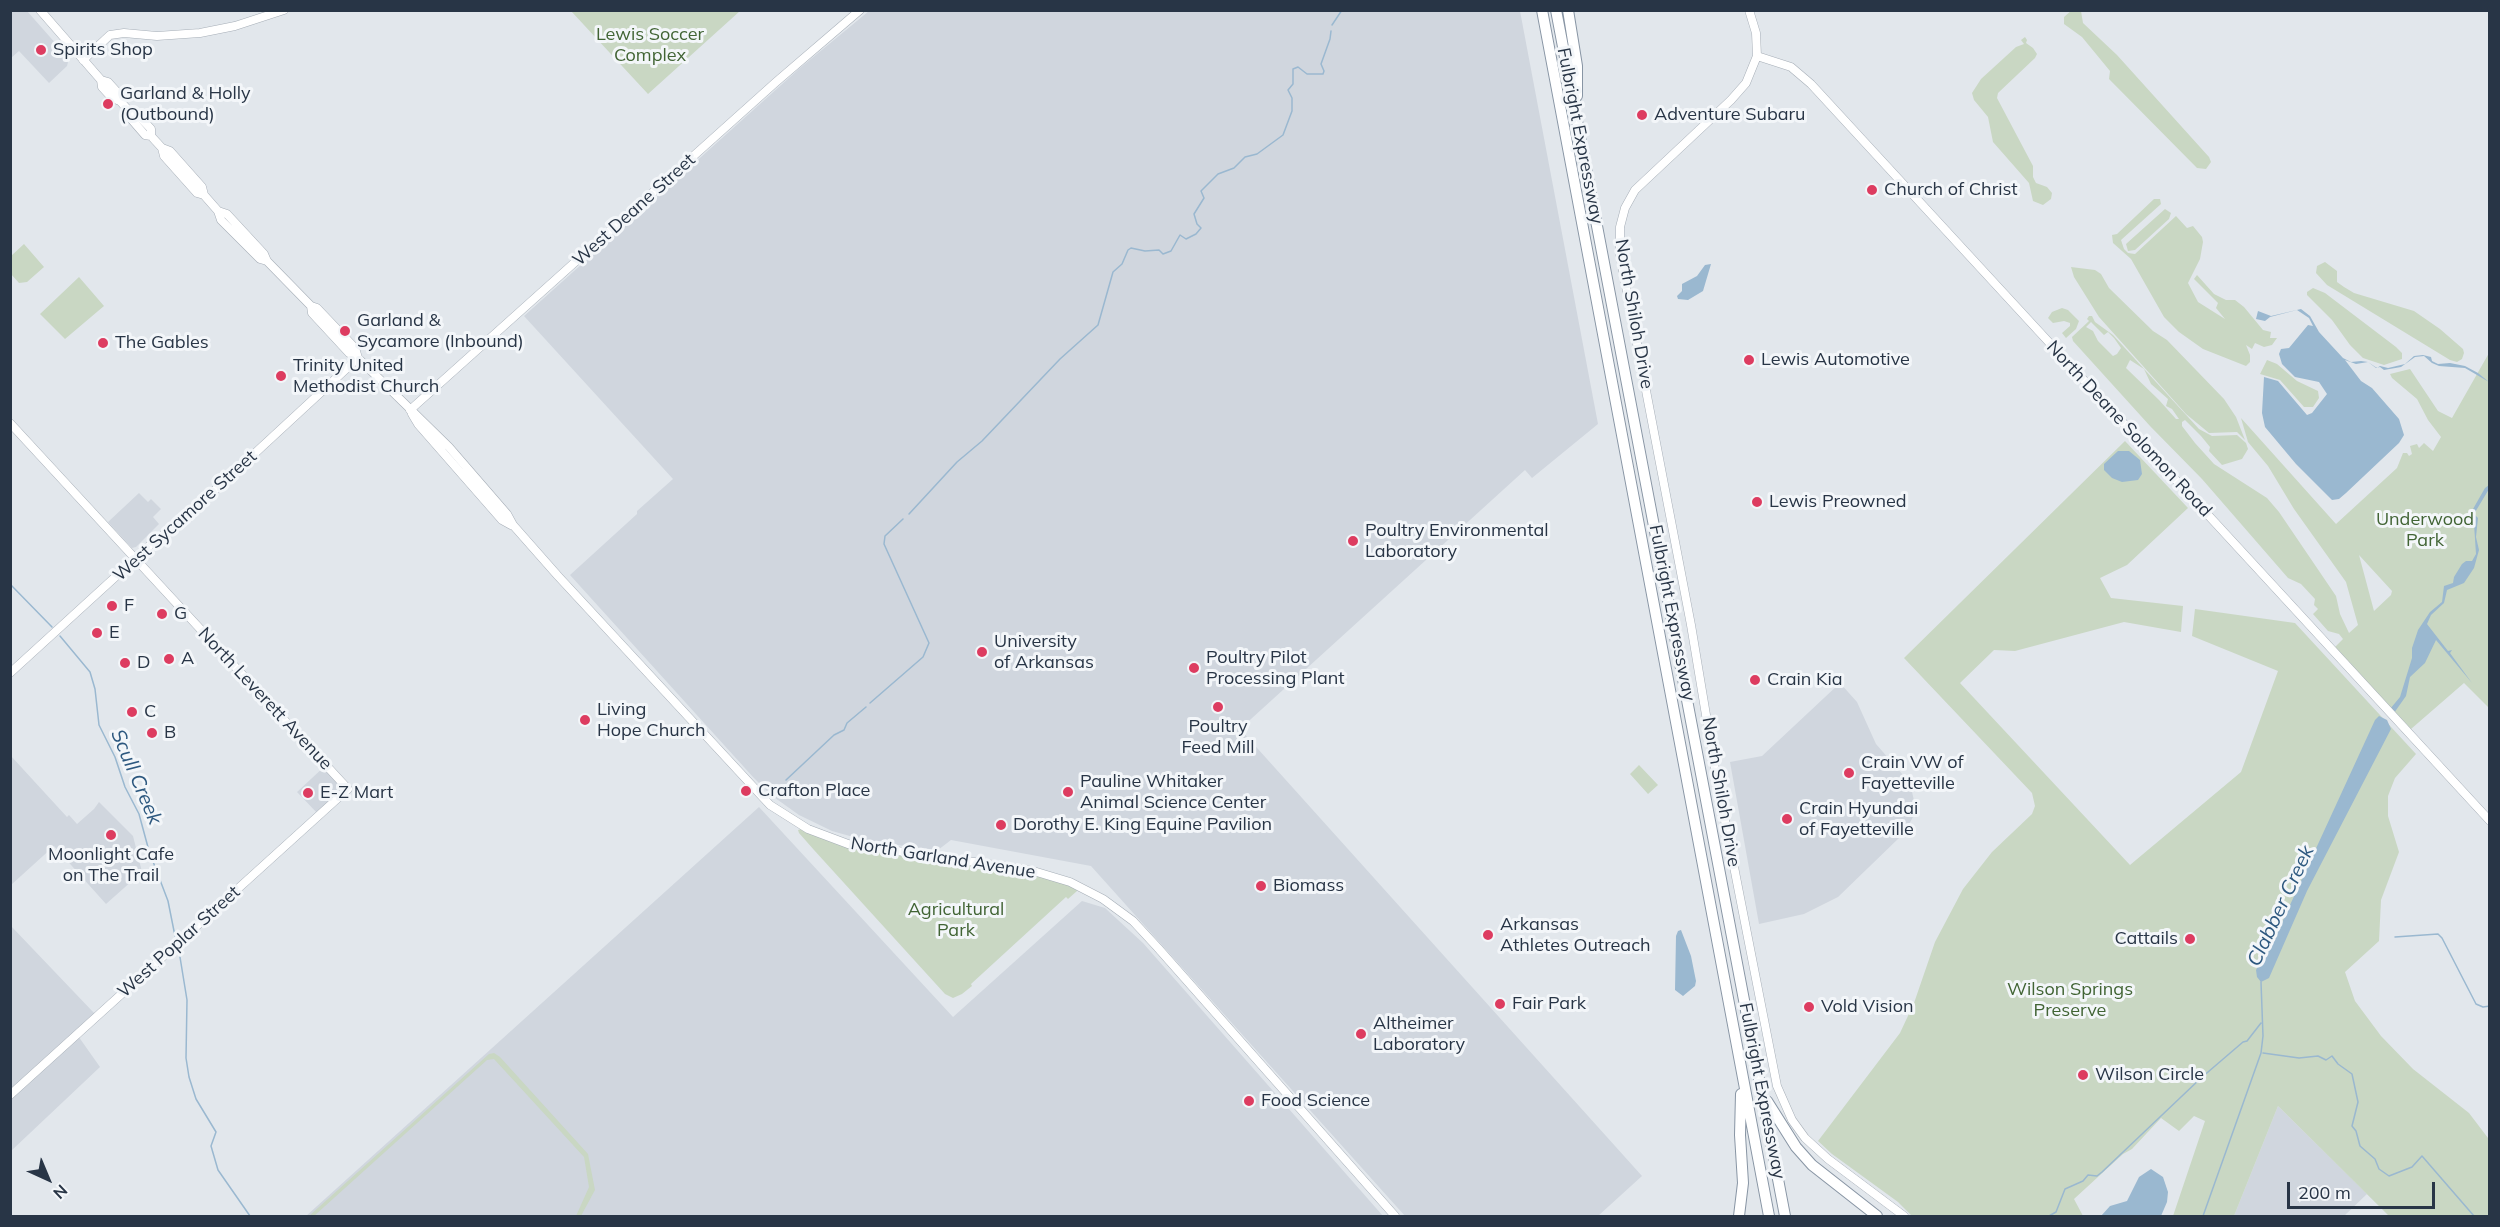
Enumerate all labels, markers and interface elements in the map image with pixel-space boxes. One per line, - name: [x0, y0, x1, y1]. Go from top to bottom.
- park label: Lewis Soccer Complex: [596, 24, 704, 66]
- place label: Spirits Shop: [53, 39, 153, 61]
- marker: Spirits Shop: [34, 43, 48, 57]
- street label: Fulbright Expressway: [1552, 46, 1608, 226]
- place label: Garland & Holly (Outbound): [120, 83, 251, 125]
- marker: Garland & Holly (Outbound): [101, 97, 115, 111]
- place label: Adventure Subaru: [1654, 104, 1805, 126]
- marker: Adventure Subaru: [1635, 108, 1649, 122]
- street label: West Deane Street: [568, 149, 700, 271]
- place label: Church of Christ: [1884, 179, 2018, 201]
- marker: Church of Christ: [1865, 183, 1879, 197]
- street label: North Shiloh Drive: [1610, 237, 1658, 391]
- place label: Garland & Sycamore (Inbound): [357, 310, 524, 352]
- marker: Garland & Sycamore (Inbound): [338, 324, 352, 338]
- place label: The Gables: [115, 332, 209, 354]
- marker: The Gables: [96, 336, 110, 350]
- street label: North Deane Solomon Road: [2042, 336, 2216, 522]
- place label: Lewis Automotive: [1761, 349, 1910, 371]
- marker: Lewis Automotive: [1742, 353, 1756, 367]
- place label: Trinity United Methodist Church: [293, 355, 439, 398]
- marker: Trinity United Methodist Church: [274, 369, 288, 383]
- street label: West Sycamore Street: [109, 446, 261, 586]
- place label: Lewis Preowned: [1769, 491, 1907, 513]
- marker: Lewis Preowned: [1750, 495, 1764, 509]
- park label: Underwood Park: [2376, 509, 2474, 552]
- place label: Poultry Environmental Laboratory: [1365, 520, 1549, 562]
- street label: Fulbright Expressway: [1644, 523, 1700, 703]
- marker: Poultry Environmental Laboratory: [1346, 534, 1360, 548]
- place label: F: [124, 595, 134, 617]
- marker: F: [105, 599, 119, 613]
- place label: G: [174, 603, 187, 625]
- marker: G: [155, 607, 169, 621]
- place label: E: [109, 622, 120, 644]
- street label: North Leverett Avenue: [193, 623, 337, 775]
- marker: E: [90, 626, 104, 640]
- place label: University of Arkansas: [994, 631, 1094, 674]
- marker: University of Arkansas: [975, 645, 989, 659]
- place label: Poultry Pilot Processing Plant: [1206, 647, 1345, 690]
- place label: A: [181, 648, 194, 670]
- place label: D: [137, 652, 150, 674]
- marker: A: [162, 652, 176, 666]
- marker: D: [118, 656, 132, 670]
- marker: Poultry Pilot Processing Plant: [1187, 661, 1201, 675]
- place label: Crain Kia: [1767, 669, 1843, 691]
- marker: Crain Kia: [1748, 673, 1762, 687]
- place label: Living Hope Church: [597, 699, 705, 742]
- marker: Poultry Feed Mill: [1211, 700, 1225, 714]
- place label: C: [144, 701, 156, 723]
- marker: C: [125, 705, 139, 719]
- marker: Living Hope Church: [578, 713, 592, 727]
- street label: North Shiloh Drive: [1697, 715, 1745, 869]
- place label: Poultry Feed Mill: [1181, 716, 1255, 758]
- place label: B: [164, 722, 176, 744]
- water label: Scull Creek: [105, 726, 167, 828]
- marker: B: [145, 726, 159, 740]
- place label: Crain VW of Fayetteville: [1861, 752, 1964, 795]
- marker: Crain VW of Fayetteville: [1842, 766, 1856, 780]
- place label: Pauline Whitaker Animal Science Center: [1080, 771, 1266, 814]
- place label: Crafton Place: [758, 780, 870, 802]
- place label: E-Z Mart: [320, 782, 393, 804]
- marker: Crafton Place: [739, 784, 753, 798]
- marker: Pauline Whitaker Animal Science Center: [1061, 785, 1075, 799]
- marker: E-Z Mart: [301, 786, 315, 800]
- place label: Crain Hyundai of Fayetteville: [1799, 798, 1918, 840]
- marker: Crain Hyundai of Fayetteville: [1780, 812, 1794, 826]
- place label: Dorothy E. King Equine Pavilion: [1013, 814, 1272, 836]
- marker: Dorothy E. King Equine Pavilion: [994, 818, 1008, 832]
- marker: Moonlight Cafe on The Trail: [104, 828, 118, 842]
- street label: North Garland Avenue: [849, 833, 1037, 883]
- water label: Clabber Creek: [2243, 842, 2319, 970]
- place label: Moonlight Cafe on The Trail: [48, 844, 174, 886]
- place label: Biomass: [1273, 875, 1344, 897]
- marker: Biomass: [1254, 879, 1268, 893]
- street label: West Poplar Street: [113, 881, 245, 1003]
- park label: Agricultural Park: [908, 899, 1004, 942]
- place label: Arkansas Athletes Outreach: [1500, 914, 1651, 956]
- marker: Arkansas Athletes Outreach: [1481, 928, 1495, 942]
- place label: Cattails: [2115, 928, 2178, 950]
- marker: Cattails: [2183, 932, 2197, 946]
- park label: Wilson Springs Preserve: [2007, 979, 2133, 1022]
- place label: Fair Park: [1512, 993, 1586, 1015]
- place label: Vold Vision: [1821, 996, 1913, 1018]
- marker: Fair Park: [1493, 997, 1507, 1011]
- marker: Vold Vision: [1802, 1000, 1816, 1014]
- street label: Fulbright Expressway: [1734, 1001, 1790, 1181]
- place label: Altheimer Laboratory: [1373, 1013, 1465, 1056]
- marker: Altheimer Laboratory: [1354, 1027, 1368, 1041]
- place label: Wilson Circle: [2095, 1064, 2204, 1086]
- marker: Wilson Circle: [2076, 1068, 2090, 1082]
- place label: Food Science: [1261, 1090, 1370, 1112]
- marker: Food Science: [1242, 1094, 1256, 1108]
- north arrow: [18, 1149, 78, 1209]
- scale bar: [2290, 1170, 2438, 1208]
- text: N: [49, 1181, 72, 1203]
- text: 200 m: [2298, 1181, 2351, 1204]

